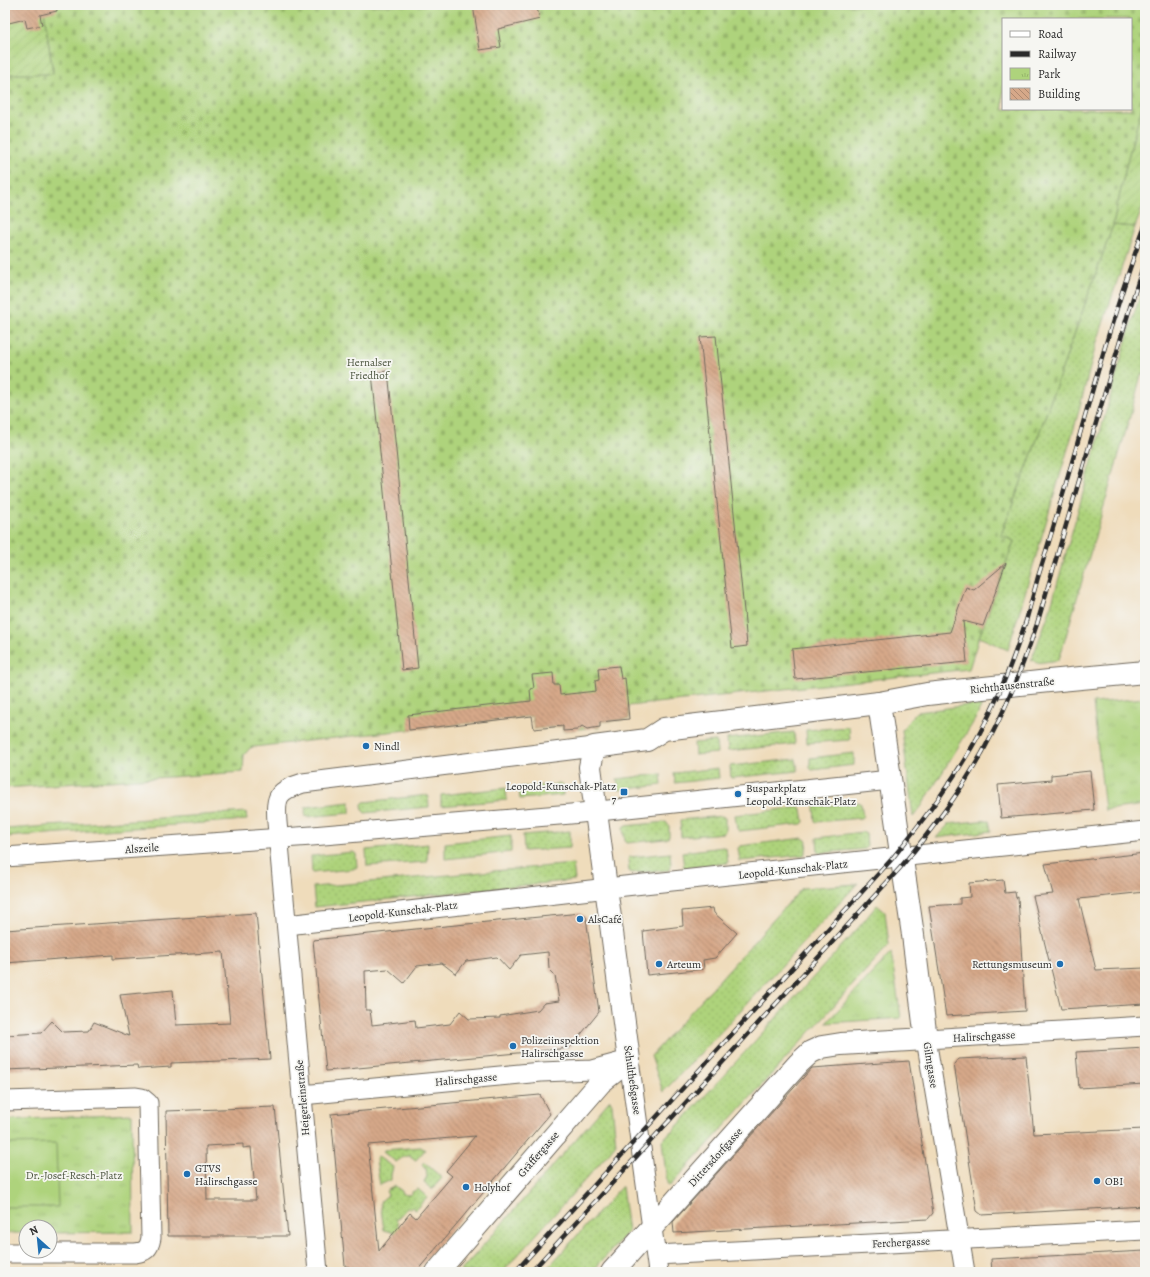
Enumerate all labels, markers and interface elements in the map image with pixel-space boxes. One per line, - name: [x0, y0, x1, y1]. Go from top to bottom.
- legend: [1002, 18, 1132, 110]
- text: Road: [1038, 26, 1064, 42]
- text: Railway: [1038, 46, 1077, 62]
- text: Park: [1038, 66, 1061, 82]
- text: Building: [1038, 86, 1080, 102]
- park label: Hernalser Friedhof: [347, 355, 391, 383]
- street label: Richthausenstraße: [969, 674, 1055, 697]
- place label: Nindl: [374, 739, 400, 754]
- marker: Nindl: [361, 741, 371, 751]
- place label: Leopold-Kunschak-Platz 7: [506, 779, 616, 807]
- place label: Busparkplatz Leopold-Kunschak-Platz: [746, 781, 856, 809]
- marker: Leopold-Kunschak-Platz 7: [619, 787, 629, 797]
- marker: Busparkplatz Leopold-Kunschak-Platz: [733, 789, 743, 799]
- street label: Alszeile: [124, 840, 160, 857]
- street label: Leopold-Kunschak-Platz: [738, 856, 849, 883]
- street label: Leopold-Kunschak-Platz: [348, 897, 459, 926]
- place label: AlsCafé: [587, 912, 622, 927]
- marker: AlsCafé: [575, 914, 585, 924]
- place label: Arteum: [666, 957, 701, 972]
- place label: Rettungsmuseum: [972, 957, 1052, 972]
- marker: Arteum: [654, 959, 664, 969]
- marker: Rettungsmuseum: [1055, 959, 1065, 969]
- street label: Halirschgasse: [952, 1027, 1016, 1046]
- place label: Polizeiinspektion Halirschgasse: [521, 1033, 599, 1061]
- marker: Polizeiinspektion Halirschgasse: [508, 1041, 518, 1051]
- street label: Gilmgasse: [919, 1041, 942, 1089]
- street label: Schultheßgasse: [620, 1044, 645, 1116]
- street label: Heigerleinstraße: [292, 1059, 313, 1137]
- street label: Halirschgasse: [434, 1069, 498, 1090]
- street label: Dittersdorfgasse: [685, 1124, 746, 1190]
- street label: Gräffergasse: [514, 1128, 563, 1181]
- place label: GTVS Halirschgasse: [195, 1161, 257, 1189]
- park label: Dr.-Josef-Resch-Platz: [26, 1168, 122, 1183]
- marker: GTVS Halirschgasse: [182, 1169, 192, 1179]
- place label: OBI: [1105, 1174, 1123, 1189]
- marker: OBI: [1092, 1176, 1102, 1186]
- place label: Holyhof: [474, 1180, 511, 1195]
- marker: Holyhof: [461, 1182, 471, 1192]
- north arrow: [18, 1219, 58, 1259]
- text: N: [27, 1222, 41, 1239]
- street label: Ferchergasse: [872, 1233, 931, 1252]

